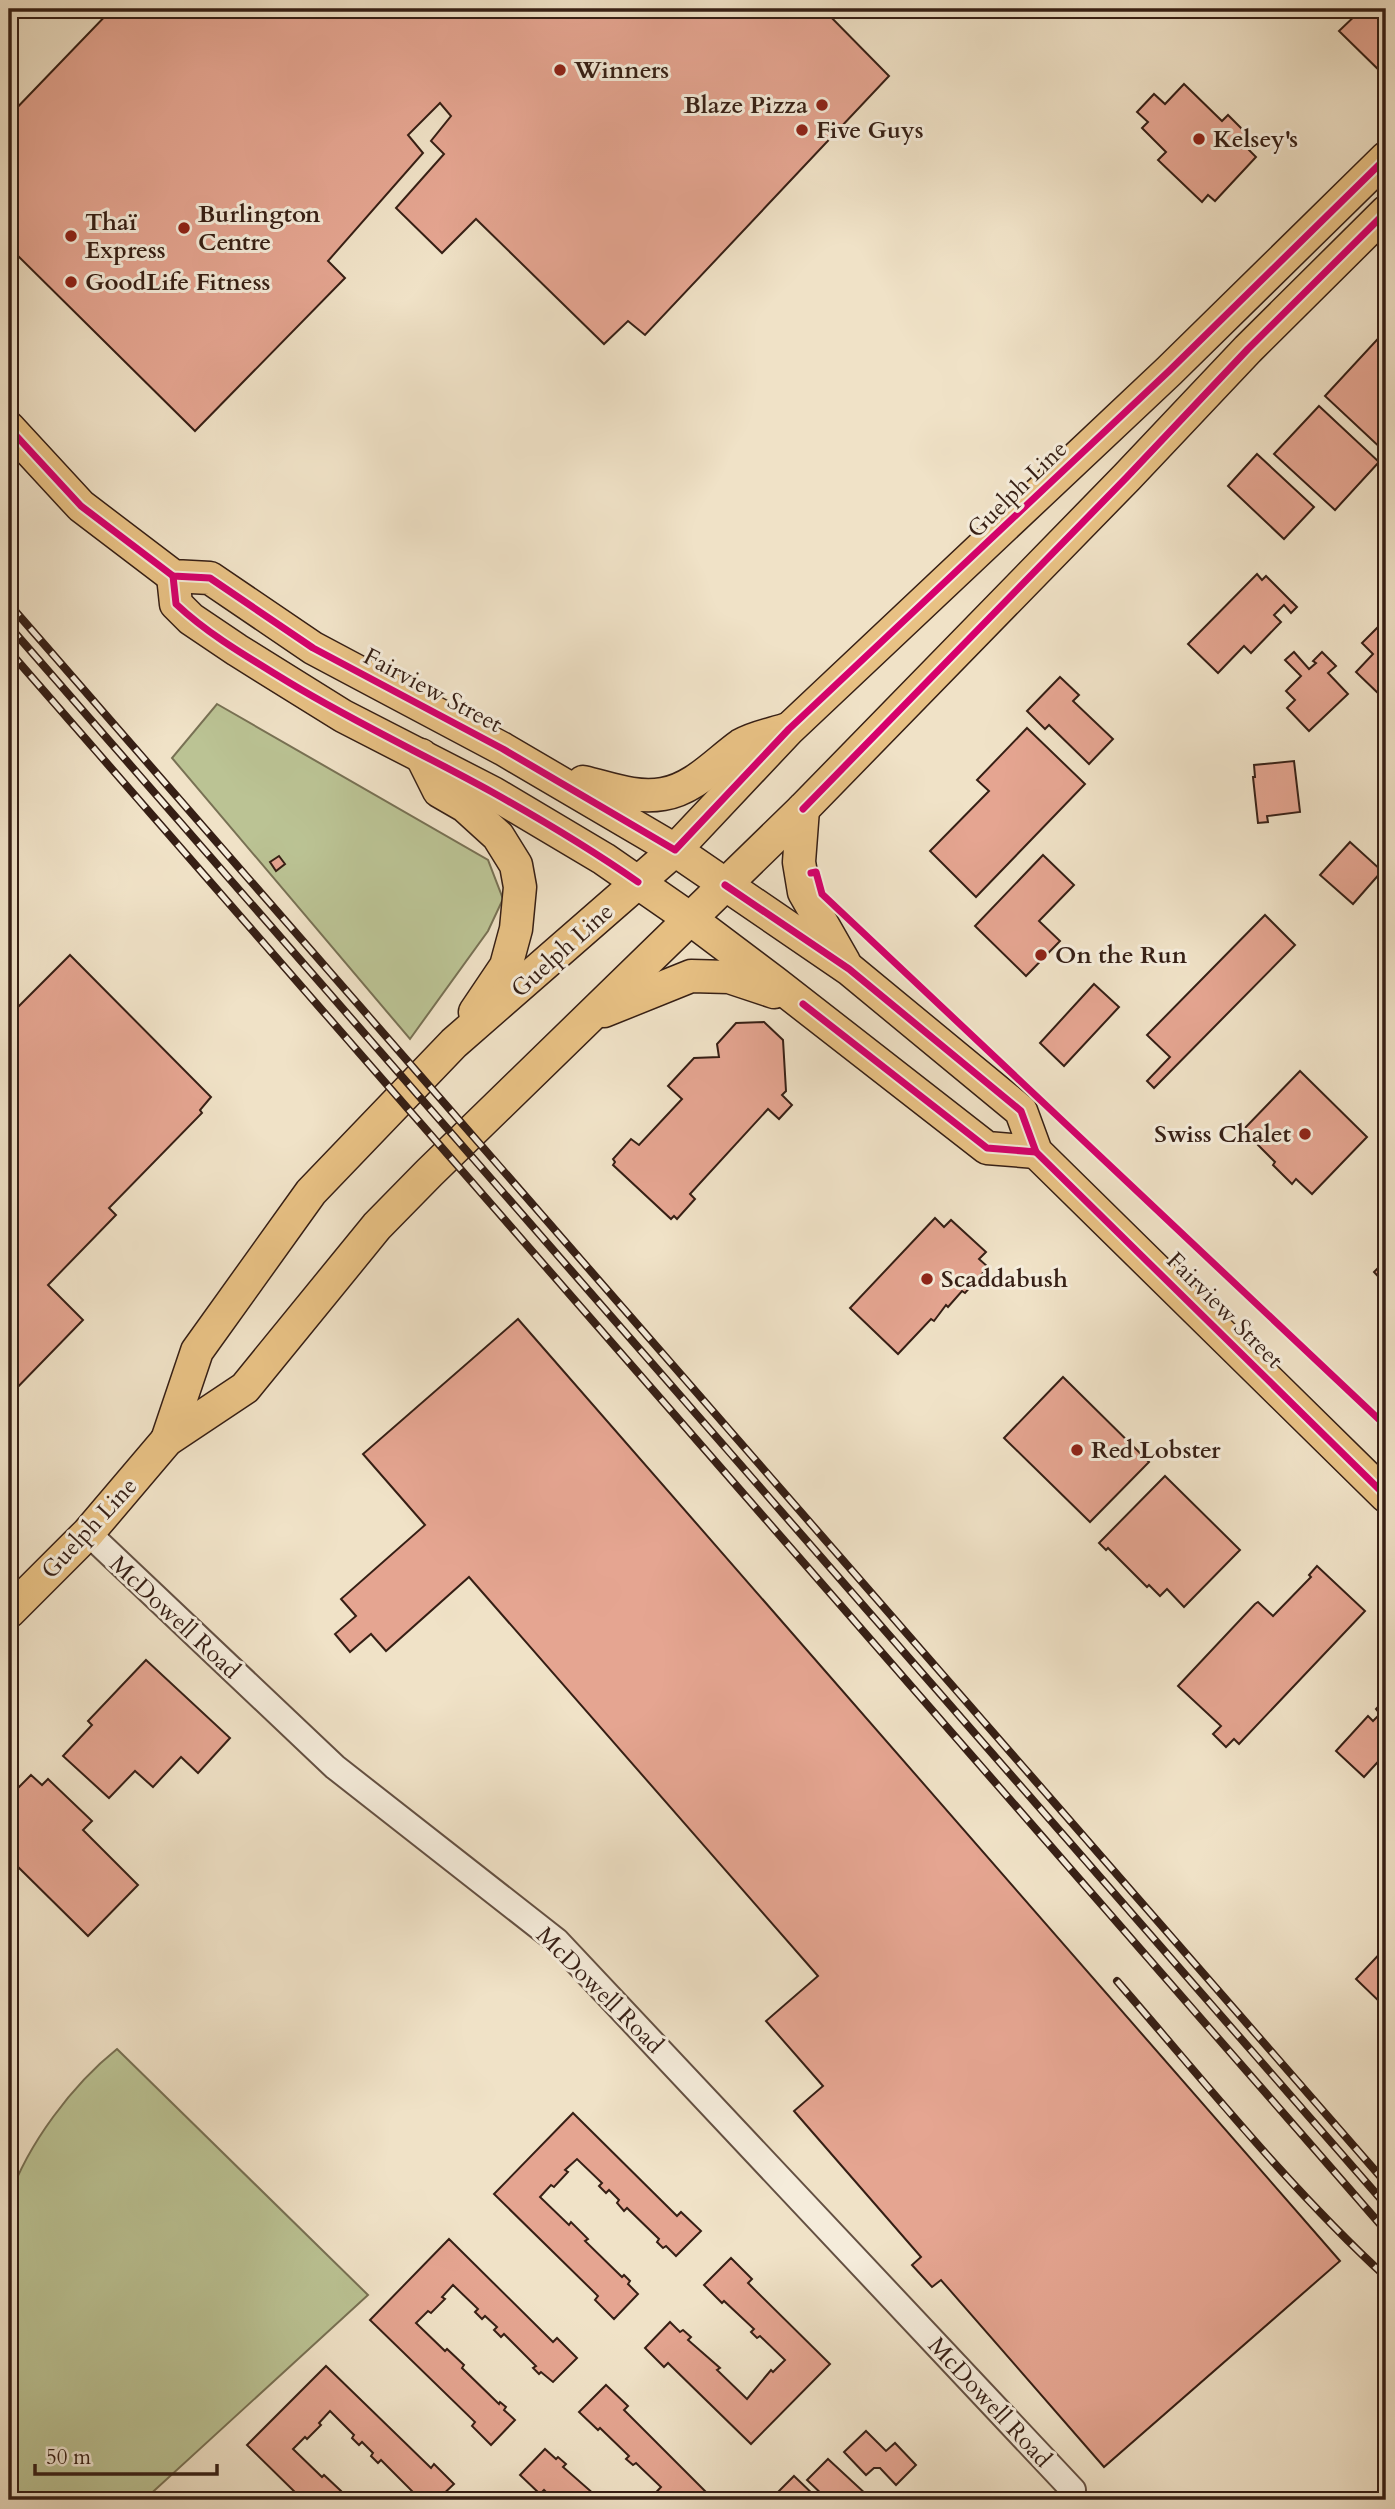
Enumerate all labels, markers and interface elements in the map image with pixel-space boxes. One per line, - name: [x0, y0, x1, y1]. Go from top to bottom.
- place label: Winners: [573, 54, 669, 87]
- marker: Winners: [552, 62, 568, 78]
- place label: Blaze Pizza: [683, 89, 808, 122]
- marker: Blaze Pizza: [814, 97, 830, 113]
- place label: Five Guys: [816, 114, 924, 147]
- marker: Five Guys: [794, 122, 810, 138]
- place label: Kelsey's: [1213, 123, 1298, 156]
- marker: Kelsey's: [1191, 131, 1207, 147]
- place label: Burlington Centre: [198, 198, 321, 259]
- place label: Thaï Express: [85, 206, 166, 267]
- marker: Burlington Centre: [176, 220, 192, 236]
- marker: Thaï Express: [63, 228, 79, 244]
- place label: GoodLife Fitness: [85, 266, 271, 299]
- marker: GoodLife Fitness: [63, 274, 79, 290]
- street label: Guelph Line: [960, 433, 1075, 545]
- street label: Fairview Street: [358, 640, 508, 741]
- street label: Guelph Line: [504, 895, 621, 1005]
- place label: On the Run: [1055, 939, 1188, 972]
- marker: On the Run: [1033, 947, 1049, 963]
- place label: Swiss Chalet: [1154, 1118, 1292, 1151]
- marker: Swiss Chalet: [1297, 1126, 1313, 1142]
- street label: Fairview Street: [1159, 1245, 1291, 1376]
- place label: Scaddabush: [941, 1263, 1068, 1296]
- marker: Scaddabush: [919, 1271, 935, 1287]
- place label: Red Lobster: [1091, 1434, 1221, 1467]
- marker: Red Lobster: [1069, 1442, 1085, 1458]
- street label: Guelph Line: [34, 1471, 145, 1586]
- street label: McDowell Road: [102, 1548, 247, 1687]
- street label: McDowell Road: [529, 1919, 671, 2061]
- street label: McDowell Road: [920, 2330, 1059, 2475]
- scale bar: [35, 2432, 217, 2476]
- text: 50 m: [46, 2443, 91, 2472]

